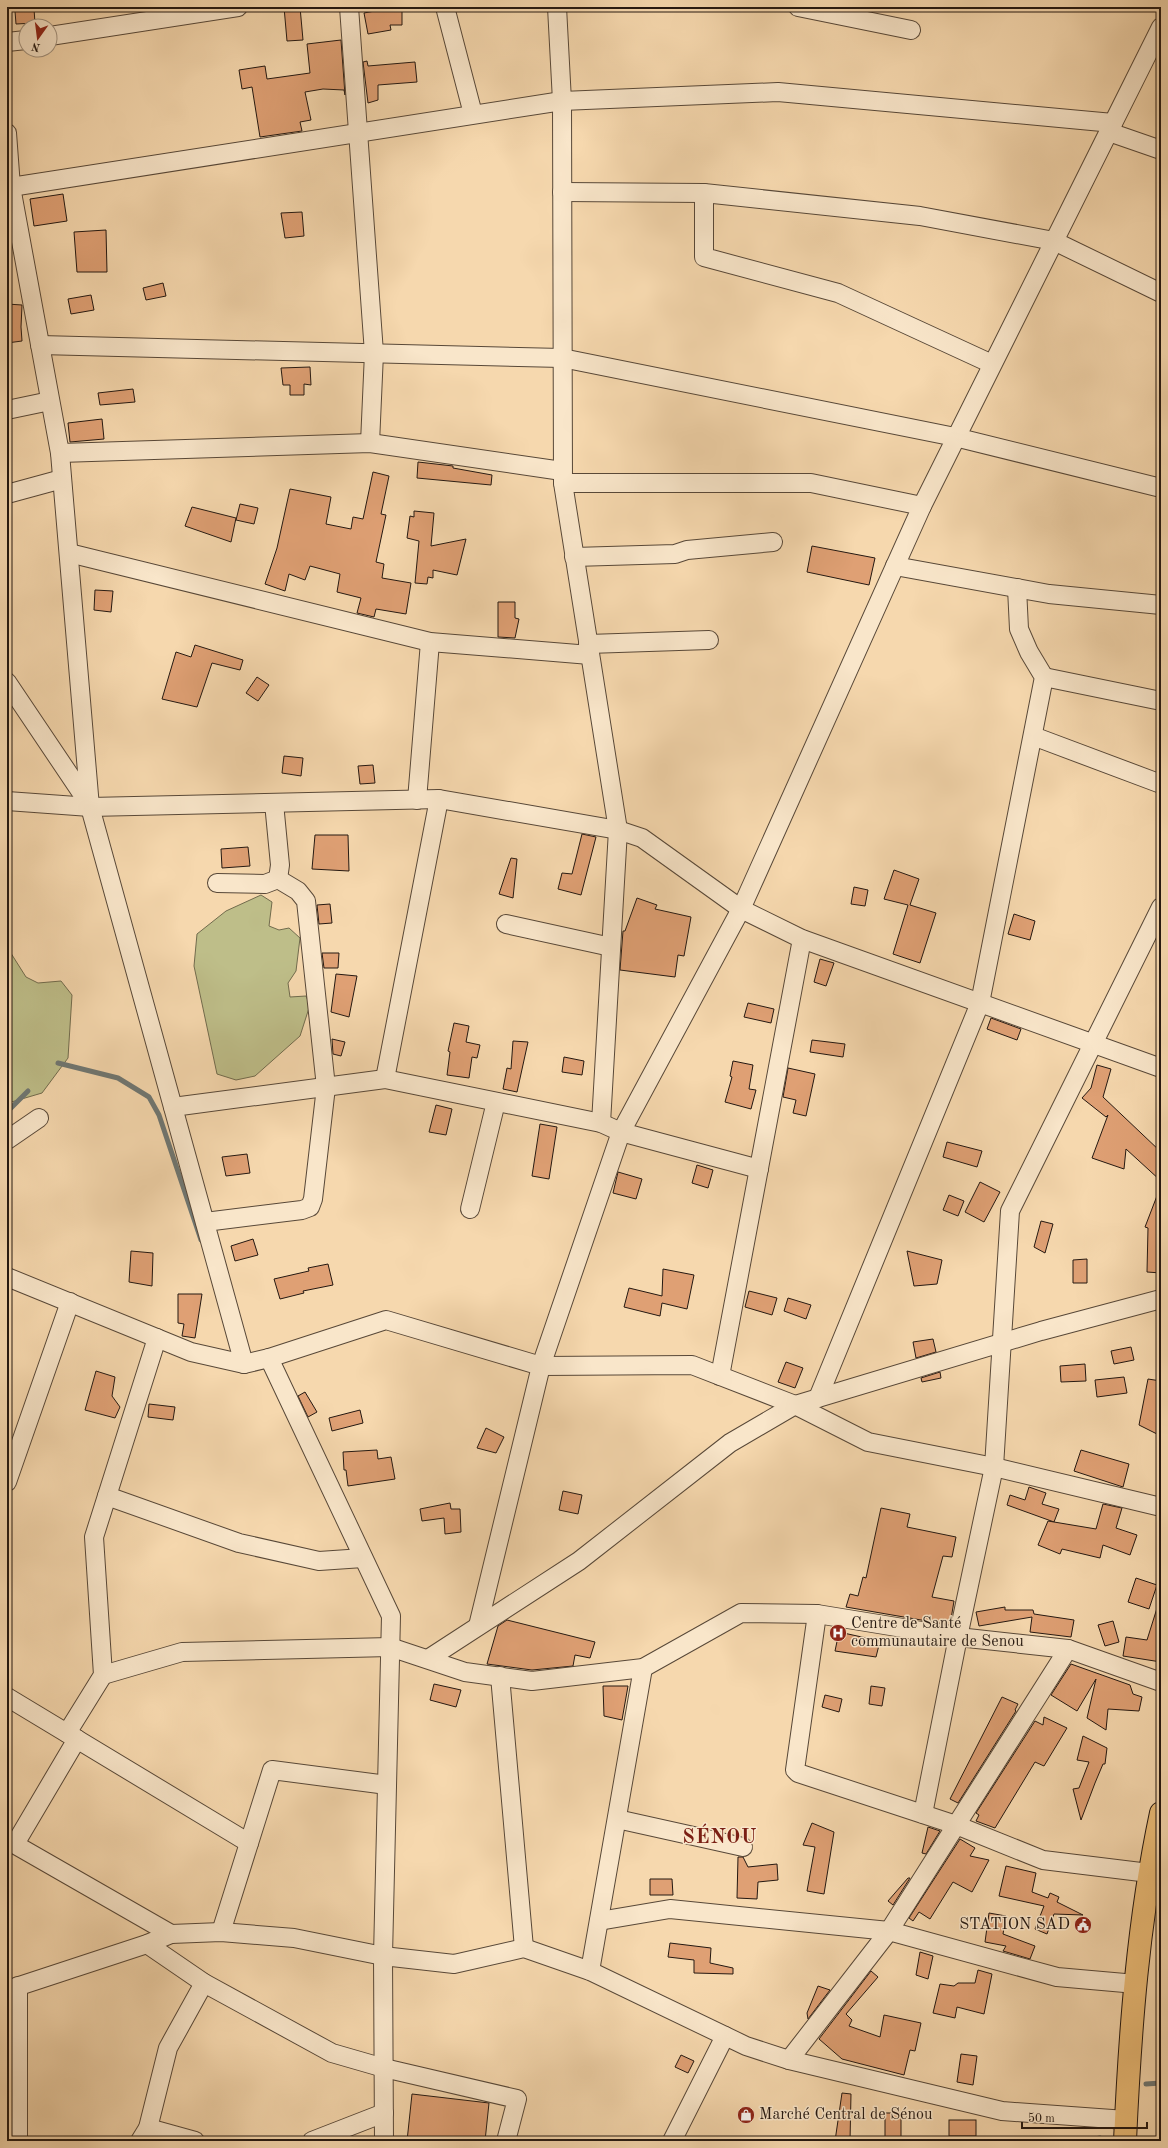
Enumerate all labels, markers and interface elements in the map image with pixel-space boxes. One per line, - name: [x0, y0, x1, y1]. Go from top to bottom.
- north arrow: [18, 18, 58, 58]
- text: N: [30, 40, 41, 53]
- place label: Centre de Santé communautaire de Senou: [851, 1616, 1024, 1650]
- hospital icon: Centre de Santé communautaire de Senou: [828, 1623, 848, 1643]
- district label: SÉNOU: [682, 1823, 758, 1848]
- public building icon: STATION SAD: [1073, 1915, 1093, 1935]
- place label: STATION SAD: [959, 1917, 1070, 1933]
- scale bar: [1022, 2104, 1147, 2130]
- shop icon: Marché Central de Sénou: [736, 2105, 756, 2125]
- place label: Marché Central de Sénou: [759, 2107, 933, 2123]
- text: 50 m: [1028, 2112, 1055, 2125]

